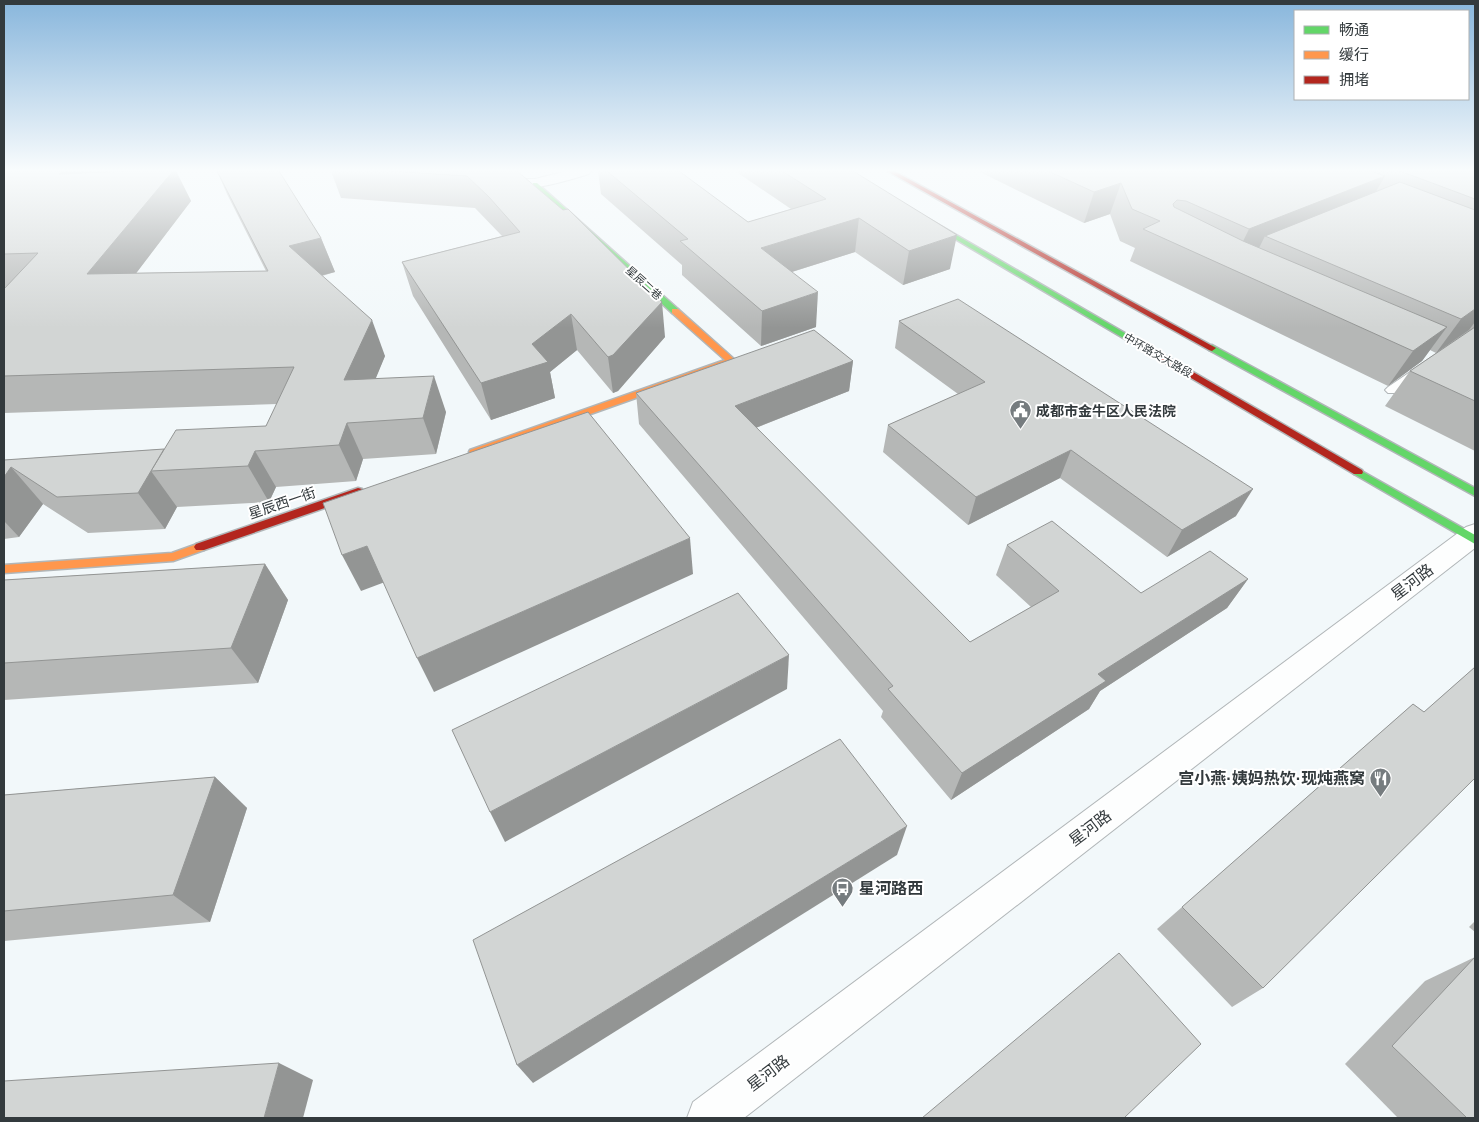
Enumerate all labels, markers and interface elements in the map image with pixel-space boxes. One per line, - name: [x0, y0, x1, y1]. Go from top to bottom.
- legend: [1294, 10, 1469, 100]
- text: 畅通: [1339, 21, 1369, 38]
- text: 缓行: [1339, 46, 1369, 63]
- text: 拥堵: [1339, 71, 1369, 88]
- street label: 星辰二巷: [624, 264, 664, 302]
- street label: 中环路交大路段: [1122, 331, 1194, 379]
- public building icon: 成都市金牛区人民法院: [1008, 399, 1032, 430]
- place label: 成都市金牛区人民法院: [1036, 403, 1176, 419]
- street label: 星辰西一街: [246, 484, 318, 522]
- street label: 星河路: [1388, 561, 1436, 603]
- restaurant icon: 宫小燕·姨妈热饮·现炖燕窝: [1369, 766, 1393, 797]
- place label: 宫小燕·姨妈热饮·现炖燕窝: [1178, 769, 1365, 787]
- street label: 星河路: [1066, 807, 1114, 849]
- bus stop icon: 星河路西: [831, 876, 855, 907]
- place label: 星河路西: [859, 880, 923, 897]
- street label: 星河路: [744, 1052, 792, 1094]

